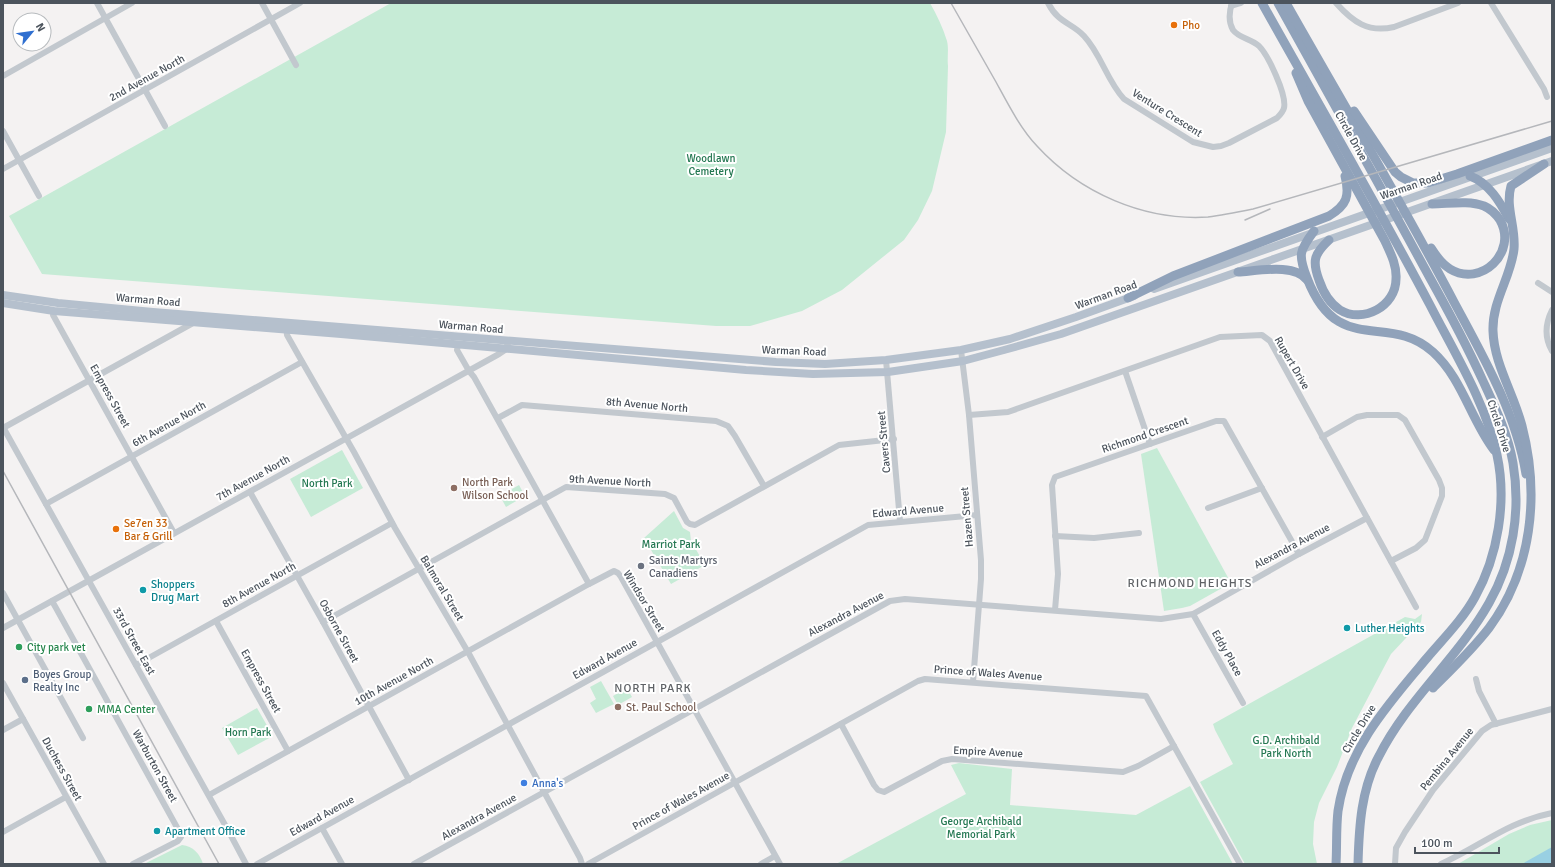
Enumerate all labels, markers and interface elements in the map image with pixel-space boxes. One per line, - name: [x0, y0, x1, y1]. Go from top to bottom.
- north arrow: [12, 12, 52, 52]
- place label: Pho: [1182, 19, 1200, 32]
- marker: Pho: [1169, 20, 1179, 30]
- text: N: [33, 21, 48, 34]
- street label: 2nd Avenue North: [107, 52, 187, 104]
- street label: Venture Crescent: [1130, 86, 1205, 140]
- street label: Circle Drive: [1332, 109, 1370, 163]
- park label: Woodlawn Cemetery: [687, 152, 735, 178]
- street label: Warman Road: [1378, 169, 1444, 203]
- street label: Warman Road: [1073, 278, 1139, 312]
- street label: Warman Road: [115, 291, 181, 309]
- street label: Warman Road: [438, 318, 504, 336]
- street label: Rupert Drive: [1272, 334, 1312, 392]
- street label: Warman Road: [761, 343, 827, 359]
- street label: Empress Street: [87, 362, 133, 430]
- street label: 8th Avenue North: [605, 395, 689, 415]
- street label: 6th Avenue North: [130, 398, 208, 450]
- street label: Circle Drive: [1484, 398, 1514, 454]
- street label: Cavers Street: [875, 410, 893, 474]
- street label: Richmond Crescent: [1100, 414, 1190, 456]
- street label: 7th Avenue North: [214, 452, 292, 504]
- street label: 9th Avenue North: [569, 472, 651, 490]
- place label: North Park Wilson School: [462, 476, 528, 502]
- park label: North Park: [302, 477, 353, 490]
- marker: North Park Wilson School: [449, 483, 459, 493]
- street label: Hazen Street: [958, 486, 976, 548]
- street label: Edward Avenue: [872, 501, 944, 521]
- place label: Se7en 33 Bar & Grill: [124, 517, 173, 543]
- street label: Alexandra Avenue: [1252, 521, 1332, 571]
- marker: Se7en 33 Bar & Grill: [111, 524, 121, 534]
- park label: Marriot Park: [642, 538, 701, 551]
- street label: Balmoral Street: [417, 553, 467, 623]
- place label: Saints Martyrs Canadiens: [649, 554, 718, 580]
- street label: 8th Avenue North: [220, 559, 298, 611]
- marker: Saints Martyrs Canadiens: [636, 561, 646, 571]
- street label: Windsor Street: [620, 568, 668, 634]
- district label: RICHMOND HEIGHTS: [1127, 576, 1253, 591]
- place label: Shoppers Drug Mart: [151, 578, 199, 604]
- marker: Shoppers Drug Mart: [138, 585, 148, 595]
- street label: Alexandra Avenue: [806, 589, 886, 639]
- street label: Osborne Street: [316, 597, 362, 665]
- street label: 33rd Street East: [110, 605, 158, 677]
- place label: Luther Heights: [1355, 622, 1425, 635]
- marker: Luther Heights: [1342, 623, 1352, 633]
- street label: Eddy Place: [1209, 628, 1245, 678]
- street label: Edward Avenue: [570, 636, 640, 682]
- place label: City park vet: [27, 641, 86, 654]
- marker: City park vet: [14, 642, 24, 652]
- street label: Empress Street: [238, 647, 284, 715]
- street label: 10th Avenue North: [352, 654, 436, 708]
- street label: Prince of Wales Avenue: [933, 663, 1043, 683]
- place label: Boyes Group Realty Inc: [33, 668, 92, 694]
- marker: Boyes Group Realty Inc: [20, 675, 30, 685]
- district label: NORTH PARK: [614, 681, 692, 696]
- place label: St. Paul School: [626, 701, 696, 714]
- marker: St. Paul School: [613, 702, 623, 712]
- street label: Circle Drive: [1339, 702, 1379, 756]
- place label: MMA Center: [97, 703, 155, 716]
- marker: MMA Center: [84, 704, 94, 714]
- street label: Pembina Avenue: [1418, 725, 1476, 793]
- park label: Horn Park: [225, 726, 272, 739]
- street label: Warburton Street: [130, 727, 180, 805]
- park label: G.D. Archibald Park North: [1252, 734, 1320, 760]
- street label: Duchess Street: [39, 735, 85, 803]
- street label: Empire Avenue: [953, 744, 1023, 760]
- street label: Prince of Wales Avenue: [630, 769, 732, 833]
- place label: Anna's: [532, 777, 564, 790]
- marker: Anna's: [519, 778, 529, 788]
- street label: Alexandra Avenue: [439, 791, 519, 843]
- street label: Edward Avenue: [287, 793, 357, 839]
- park label: George Archibald Memorial Park: [940, 815, 1022, 841]
- place label: Apartment Office: [165, 825, 245, 838]
- marker: Apartment Office: [152, 826, 162, 836]
- scale bar: [1415, 829, 1499, 855]
- text: 100 m: [1421, 836, 1453, 851]

